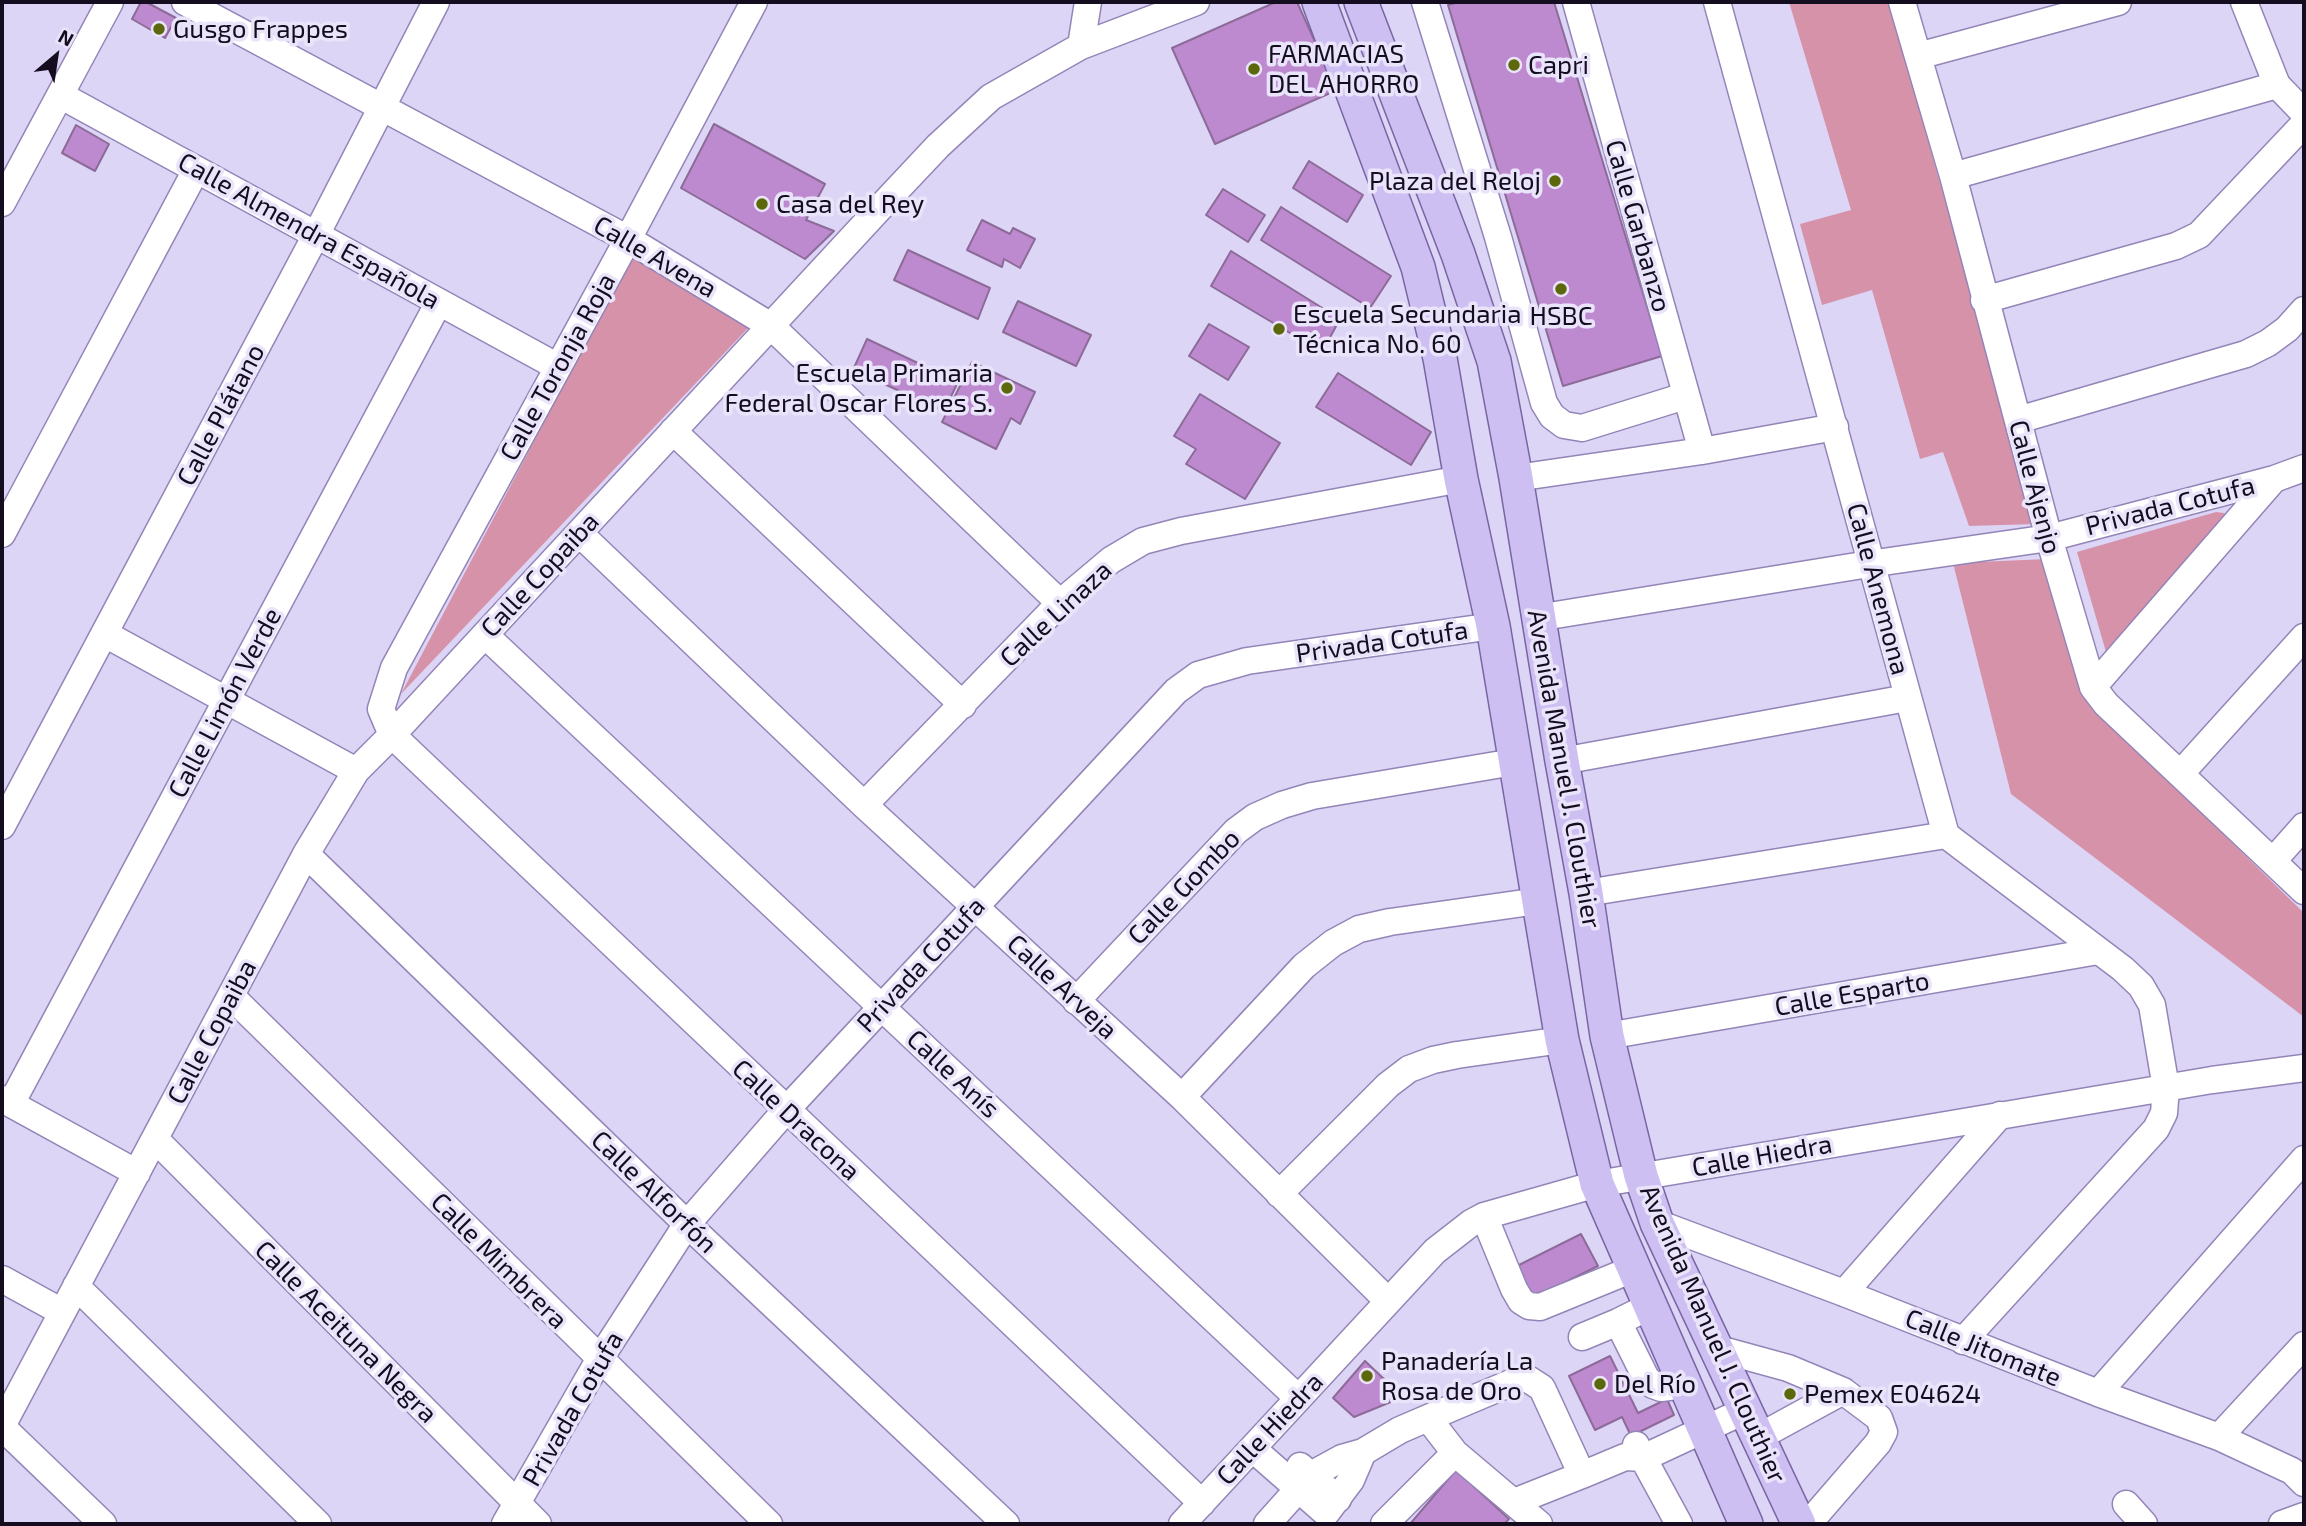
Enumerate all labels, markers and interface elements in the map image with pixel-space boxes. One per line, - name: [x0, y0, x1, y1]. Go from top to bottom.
- place label: Gusgo Frappes: [173, 13, 348, 45]
- north arrow: [21, 21, 91, 91]
- marker: Gusgo Frappes: [151, 21, 167, 37]
- text: N: [55, 24, 78, 51]
- place label: FARMACIAS DEL AHORRO: [1268, 38, 1419, 100]
- place label: Capri: [1528, 49, 1589, 81]
- marker: Capri: [1506, 57, 1522, 73]
- marker: FARMACIAS DEL AHORRO: [1246, 61, 1262, 77]
- street label: Calle Garbanzo: [1599, 136, 1677, 316]
- street label: Calle Almendra Española: [173, 146, 445, 316]
- place label: Plaza del Reloj: [1369, 165, 1541, 197]
- marker: Plaza del Reloj: [1547, 173, 1563, 189]
- place label: Casa del Rey: [776, 188, 924, 220]
- marker: Casa del Rey: [754, 196, 770, 212]
- street label: Calle Avena: [588, 209, 722, 305]
- street label: Calle Toronja Roja: [494, 268, 622, 466]
- marker: HSBC: [1553, 281, 1569, 297]
- place label: Escuela Secundaria Técnica No. 60: [1293, 298, 1522, 360]
- place label: HSBC: [1530, 300, 1592, 332]
- marker: Escuela Secundaria Técnica No. 60: [1271, 321, 1287, 337]
- street label: Calle Plátano: [171, 339, 271, 491]
- place label: Escuela Primaria Federal Oscar Flores S.: [724, 357, 993, 418]
- marker: Escuela Primaria Federal Oscar Flores S.: [999, 380, 1015, 396]
- street label: Calle Ajenjo: [2002, 417, 2068, 557]
- street label: Privada Cotufa: [2082, 470, 2258, 542]
- street label: Calle Anemona: [1840, 500, 1916, 678]
- street label: Calle Copaiba: [474, 506, 606, 644]
- street label: Calle Linaza: [994, 555, 1118, 673]
- street label: Calle Limón Verde: [162, 603, 288, 803]
- street label: Avenida Manuel J. Clouthier: [1521, 607, 1607, 931]
- street label: Privada Cotufa: [1294, 614, 1470, 670]
- street label: Calle Gombo: [1121, 823, 1247, 951]
- street label: Privada Cotufa: [850, 891, 992, 1039]
- street label: Calle Arveja: [1000, 928, 1124, 1046]
- street label: Calle Copaiba: [161, 955, 263, 1109]
- street label: Calle Esparto: [1772, 965, 1932, 1023]
- street label: Calle Anís: [900, 1023, 1006, 1125]
- street label: Calle Dracona: [726, 1053, 866, 1187]
- street label: Calle Alforfón: [585, 1124, 723, 1260]
- street label: Calle Hiedra: [1690, 1128, 1834, 1184]
- street label: Avenida Manuel J. Clouthier: [1633, 1180, 1793, 1488]
- street label: Calle Mimbrera: [424, 1186, 574, 1336]
- street label: Calle Aceituna Negra: [248, 1234, 444, 1430]
- street label: Calle Jitomate: [1901, 1303, 2065, 1393]
- street label: Privada Cotufa: [516, 1326, 630, 1492]
- place label: Panadería La Rosa de Oro: [1381, 1345, 1533, 1406]
- street label: Calle Hiedra: [1210, 1367, 1330, 1491]
- marker: Panadería La Rosa de Oro: [1359, 1368, 1375, 1384]
- place label: Del Río: [1614, 1368, 1696, 1400]
- marker: Del Río: [1592, 1376, 1608, 1392]
- place label: Pemex E04624: [1804, 1378, 1981, 1410]
- marker: Pemex E04624: [1782, 1386, 1798, 1402]

